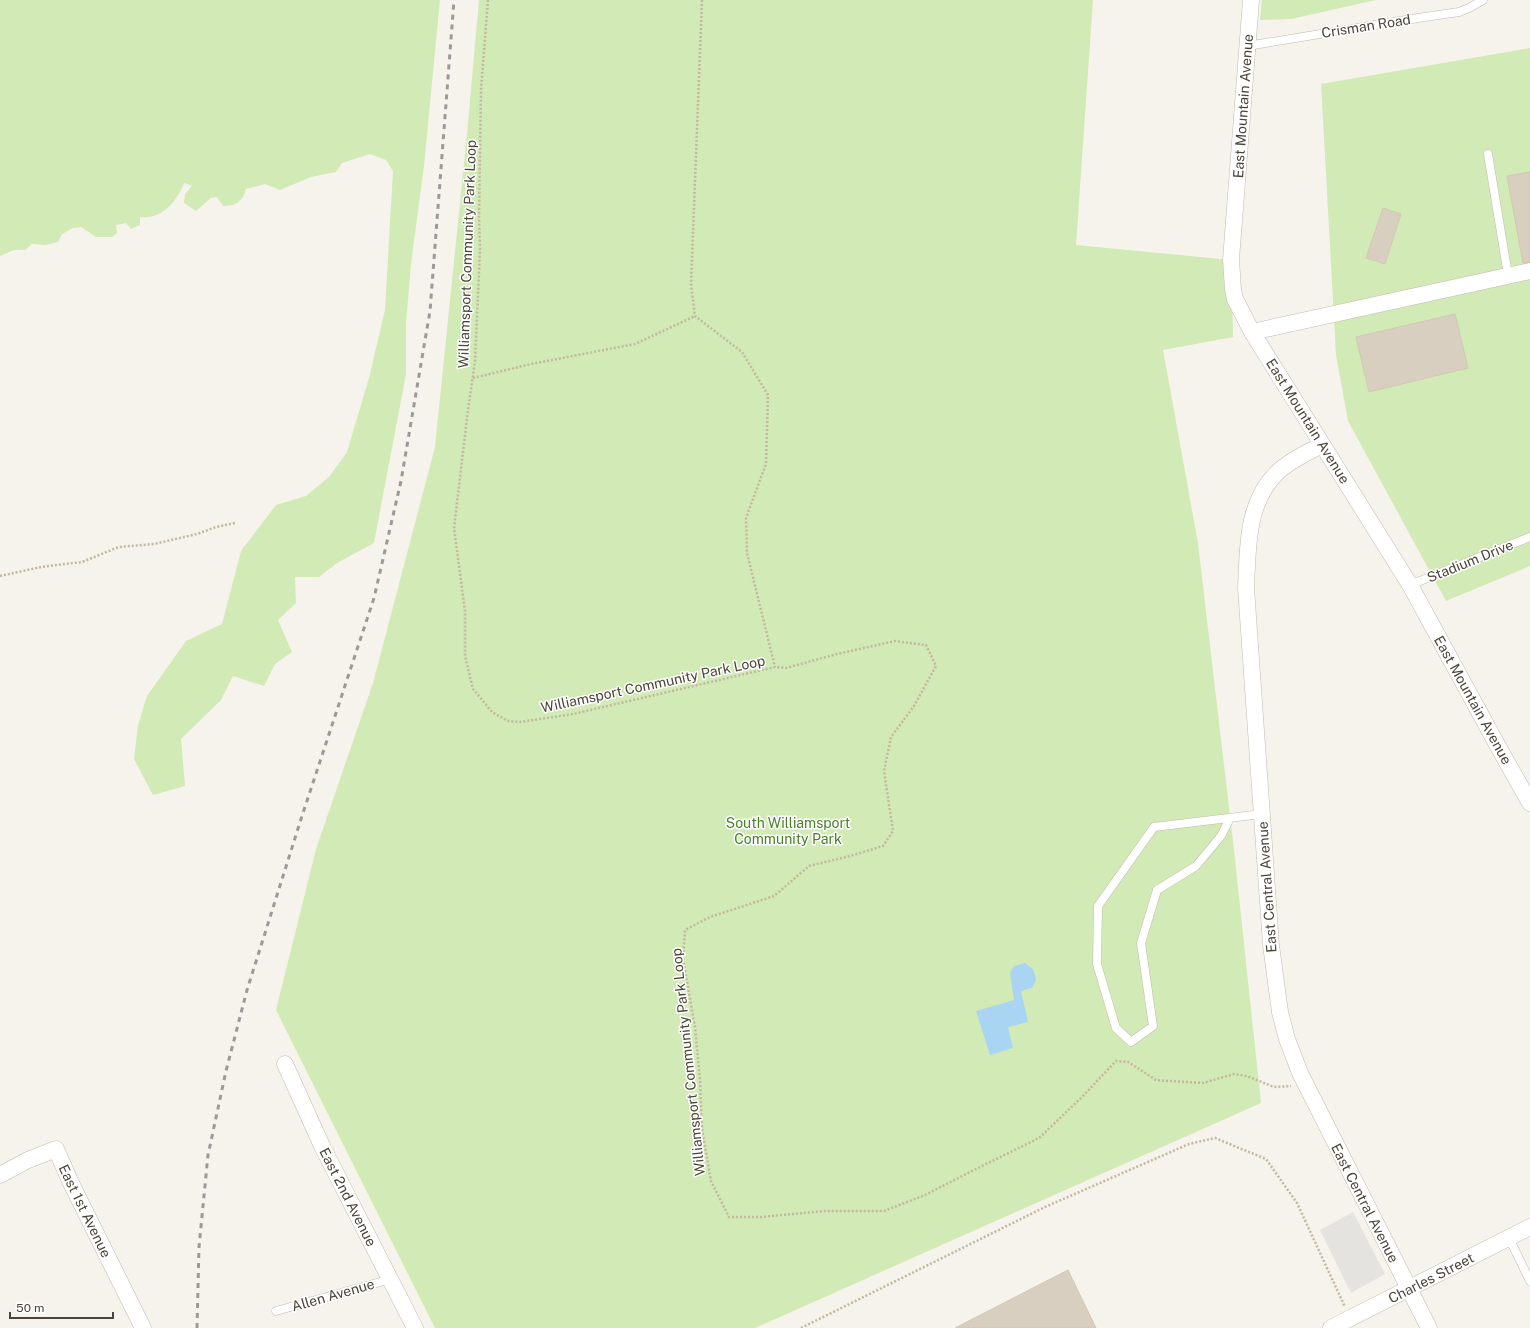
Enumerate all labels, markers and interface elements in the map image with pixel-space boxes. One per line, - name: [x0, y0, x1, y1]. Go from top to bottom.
- street label: Crisman Road: [1320, 11, 1412, 41]
- street label: East Mountain Avenue: [1230, 33, 1256, 179]
- street label: Williamsport Community Park Loop: [455, 139, 479, 369]
- street label: East Mountain Avenue: [1263, 355, 1353, 487]
- street label: Stadium Drive: [1425, 536, 1515, 586]
- street label: East Mountain Avenue: [1431, 633, 1515, 767]
- street label: Williamsport Community Park Loop: [539, 652, 767, 716]
- park label: South Williamsport Community Park: [726, 815, 850, 847]
- street label: East Central Avenue: [1254, 821, 1280, 953]
- street label: Williamsport Community Park Loop: [668, 947, 708, 1177]
- street label: East Central Avenue: [1328, 1141, 1402, 1265]
- street label: East 2nd Avenue: [316, 1145, 380, 1249]
- street label: East 1st Avenue: [56, 1162, 114, 1260]
- street label: Charles Street: [1385, 1250, 1477, 1306]
- street label: Allen Avenue: [290, 1276, 376, 1314]
- scale bar: [10, 1294, 113, 1320]
- text: 50 m: [16, 1301, 44, 1315]

